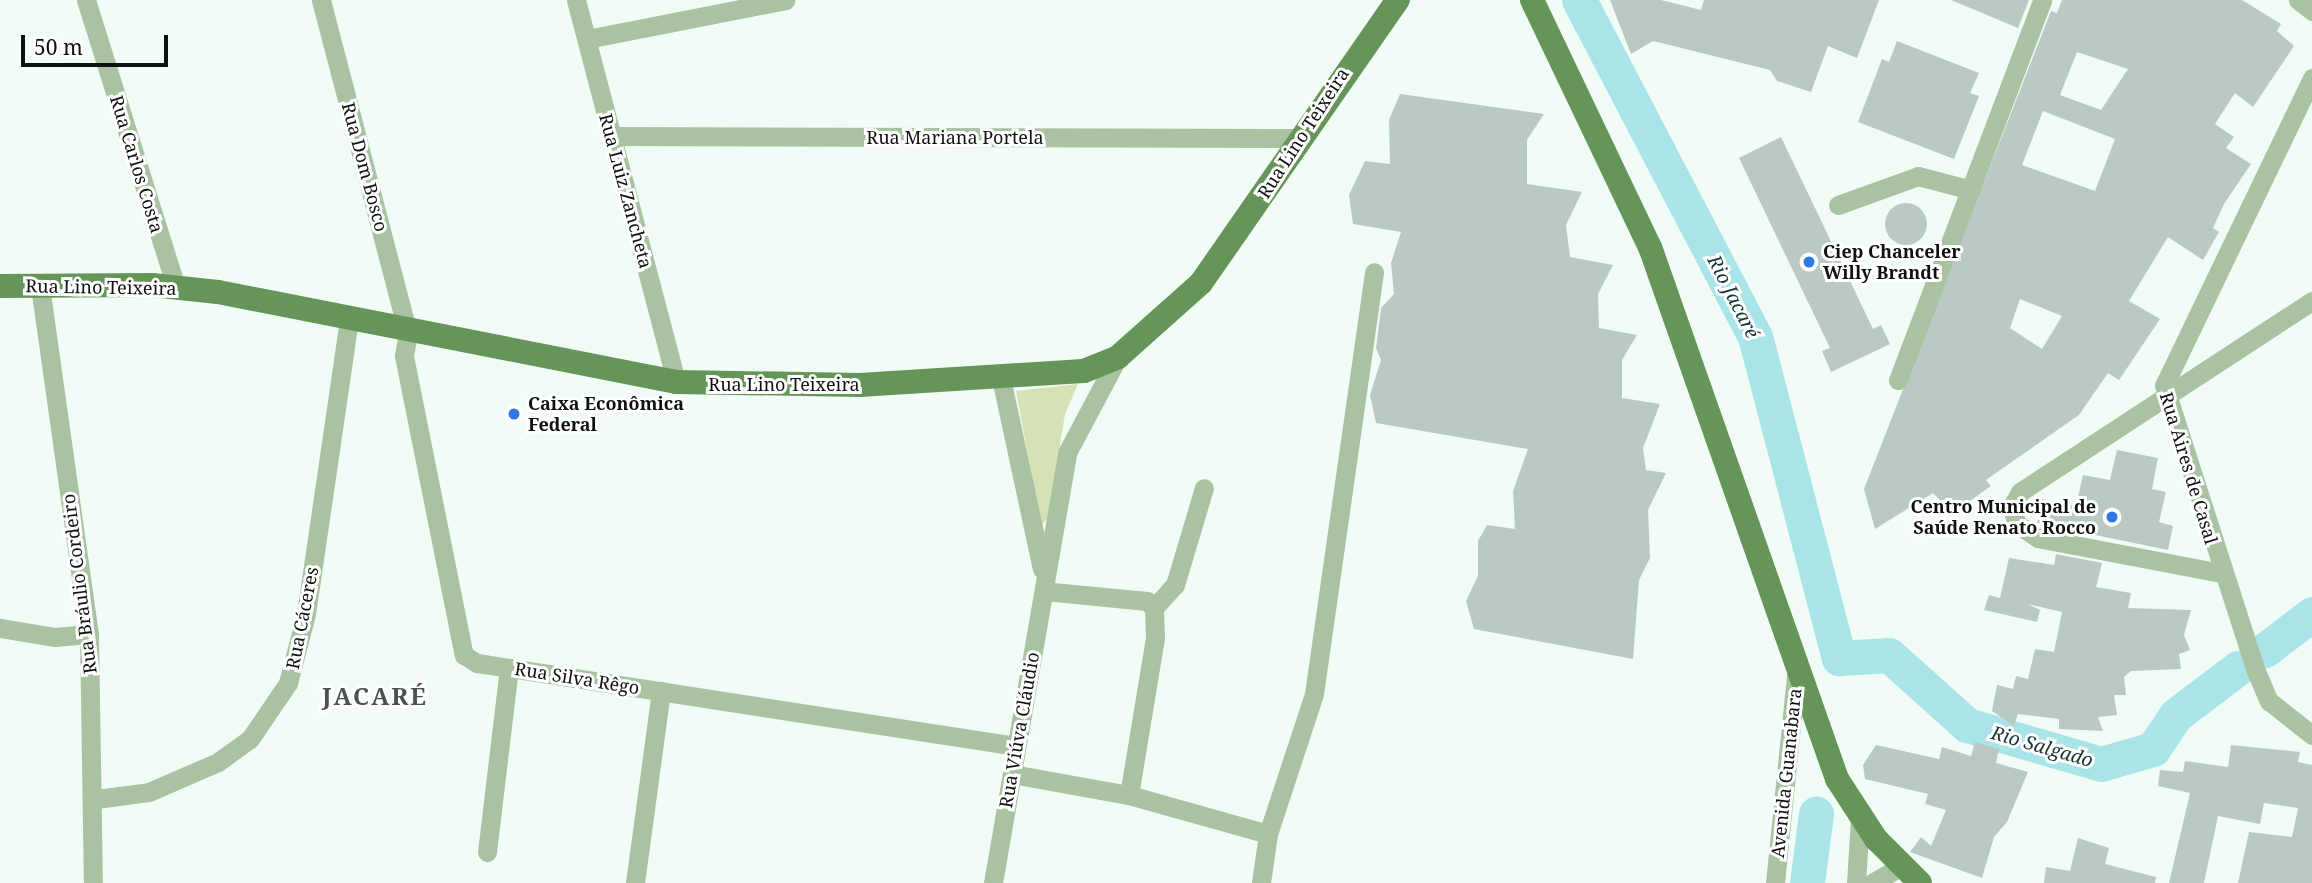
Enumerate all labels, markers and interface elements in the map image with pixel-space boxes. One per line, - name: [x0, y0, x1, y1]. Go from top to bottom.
- scale bar: [24, 21, 172, 65]
- text: 50 m: [34, 33, 83, 61]
- street label: Rua Lino Teixeira: [1253, 64, 1353, 202]
- street label: Rua Carlos Costa: [106, 93, 168, 235]
- street label: Rua Dom Bosco: [337, 100, 393, 234]
- street label: Rua Luiz Zancheta: [595, 111, 657, 271]
- street label: Rua Mariana Portela: [866, 126, 1044, 148]
- place label: Ciep Chanceler Willy Brandt: [1823, 241, 1961, 284]
- water label: Rio Jacaré: [1702, 252, 1764, 342]
- marker: Ciep Chanceler Willy Brandt: [1801, 254, 1817, 270]
- street label: Rua Lino Teixeira: [25, 275, 177, 299]
- street label: Rua Lino Teixeira: [708, 373, 860, 395]
- street label: Rua Aires de Casal: [2156, 389, 2222, 547]
- place label: Caixa Econômica Federal: [528, 393, 684, 436]
- marker: Caixa Econômica Federal: [506, 406, 522, 422]
- street label: Rua Bráulio Cordeiro: [57, 493, 101, 675]
- place label: Centro Municipal de Saúde Renato Rocco: [1911, 496, 2096, 538]
- marker: Centro Municipal de Saúde Renato Rocco: [2102, 507, 2122, 527]
- street label: Rua Cáceres: [281, 565, 323, 671]
- street label: Rua Viúva Cláudio: [995, 650, 1043, 810]
- street label: Rua Silva Rêgo: [513, 657, 641, 699]
- district label: JACARÉ: [323, 682, 427, 710]
- street label: Avenida Guanabara: [1766, 687, 1806, 859]
- water label: Rio Salgado: [1988, 722, 2096, 772]

